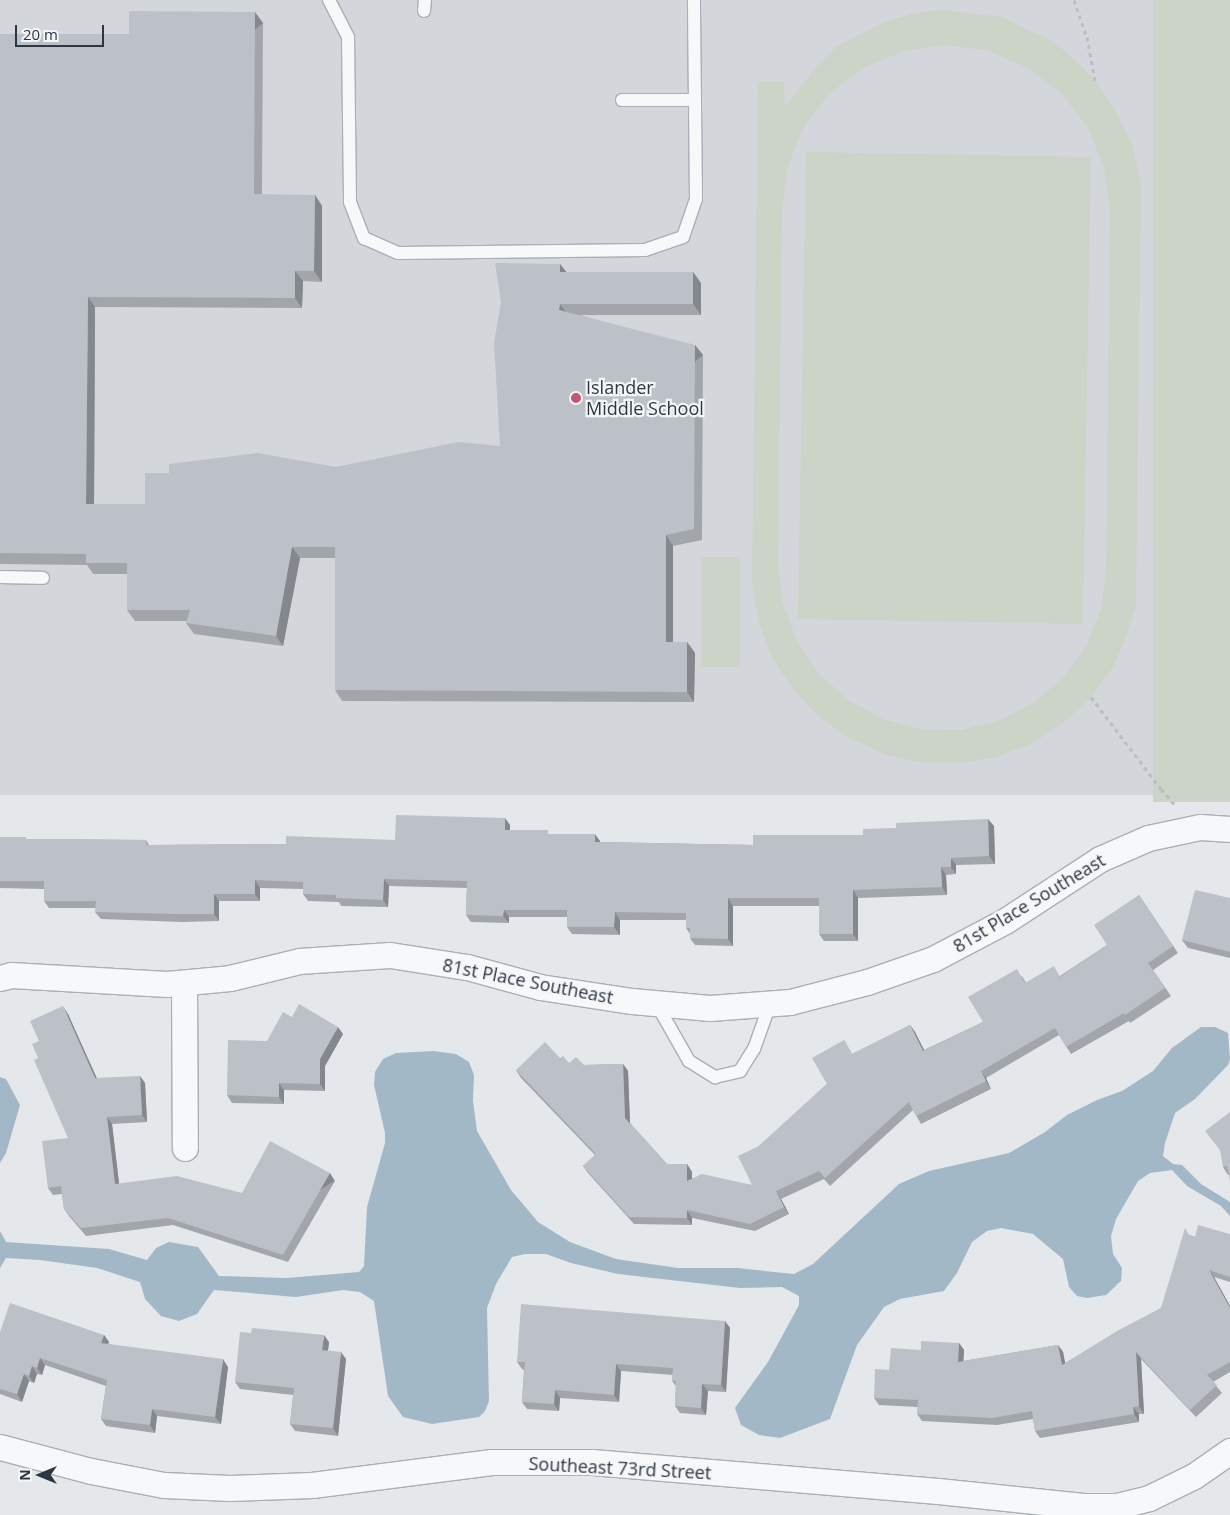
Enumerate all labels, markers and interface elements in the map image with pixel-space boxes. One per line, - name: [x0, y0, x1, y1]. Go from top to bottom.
- scale bar: [18, 15, 106, 47]
- text: 20 m: [23, 24, 58, 44]
- place label: Islander Middle School: [586, 377, 704, 419]
- marker: Islander Middle School: [570, 392, 582, 404]
- street label: 81st Place Southeast: [949, 849, 1109, 957]
- street label: 81st Place Southeast: [441, 954, 615, 1008]
- north arrow: [15, 1450, 65, 1500]
- street label: Southeast 73rd Street: [528, 1452, 712, 1484]
- text: N: [15, 1469, 34, 1481]

